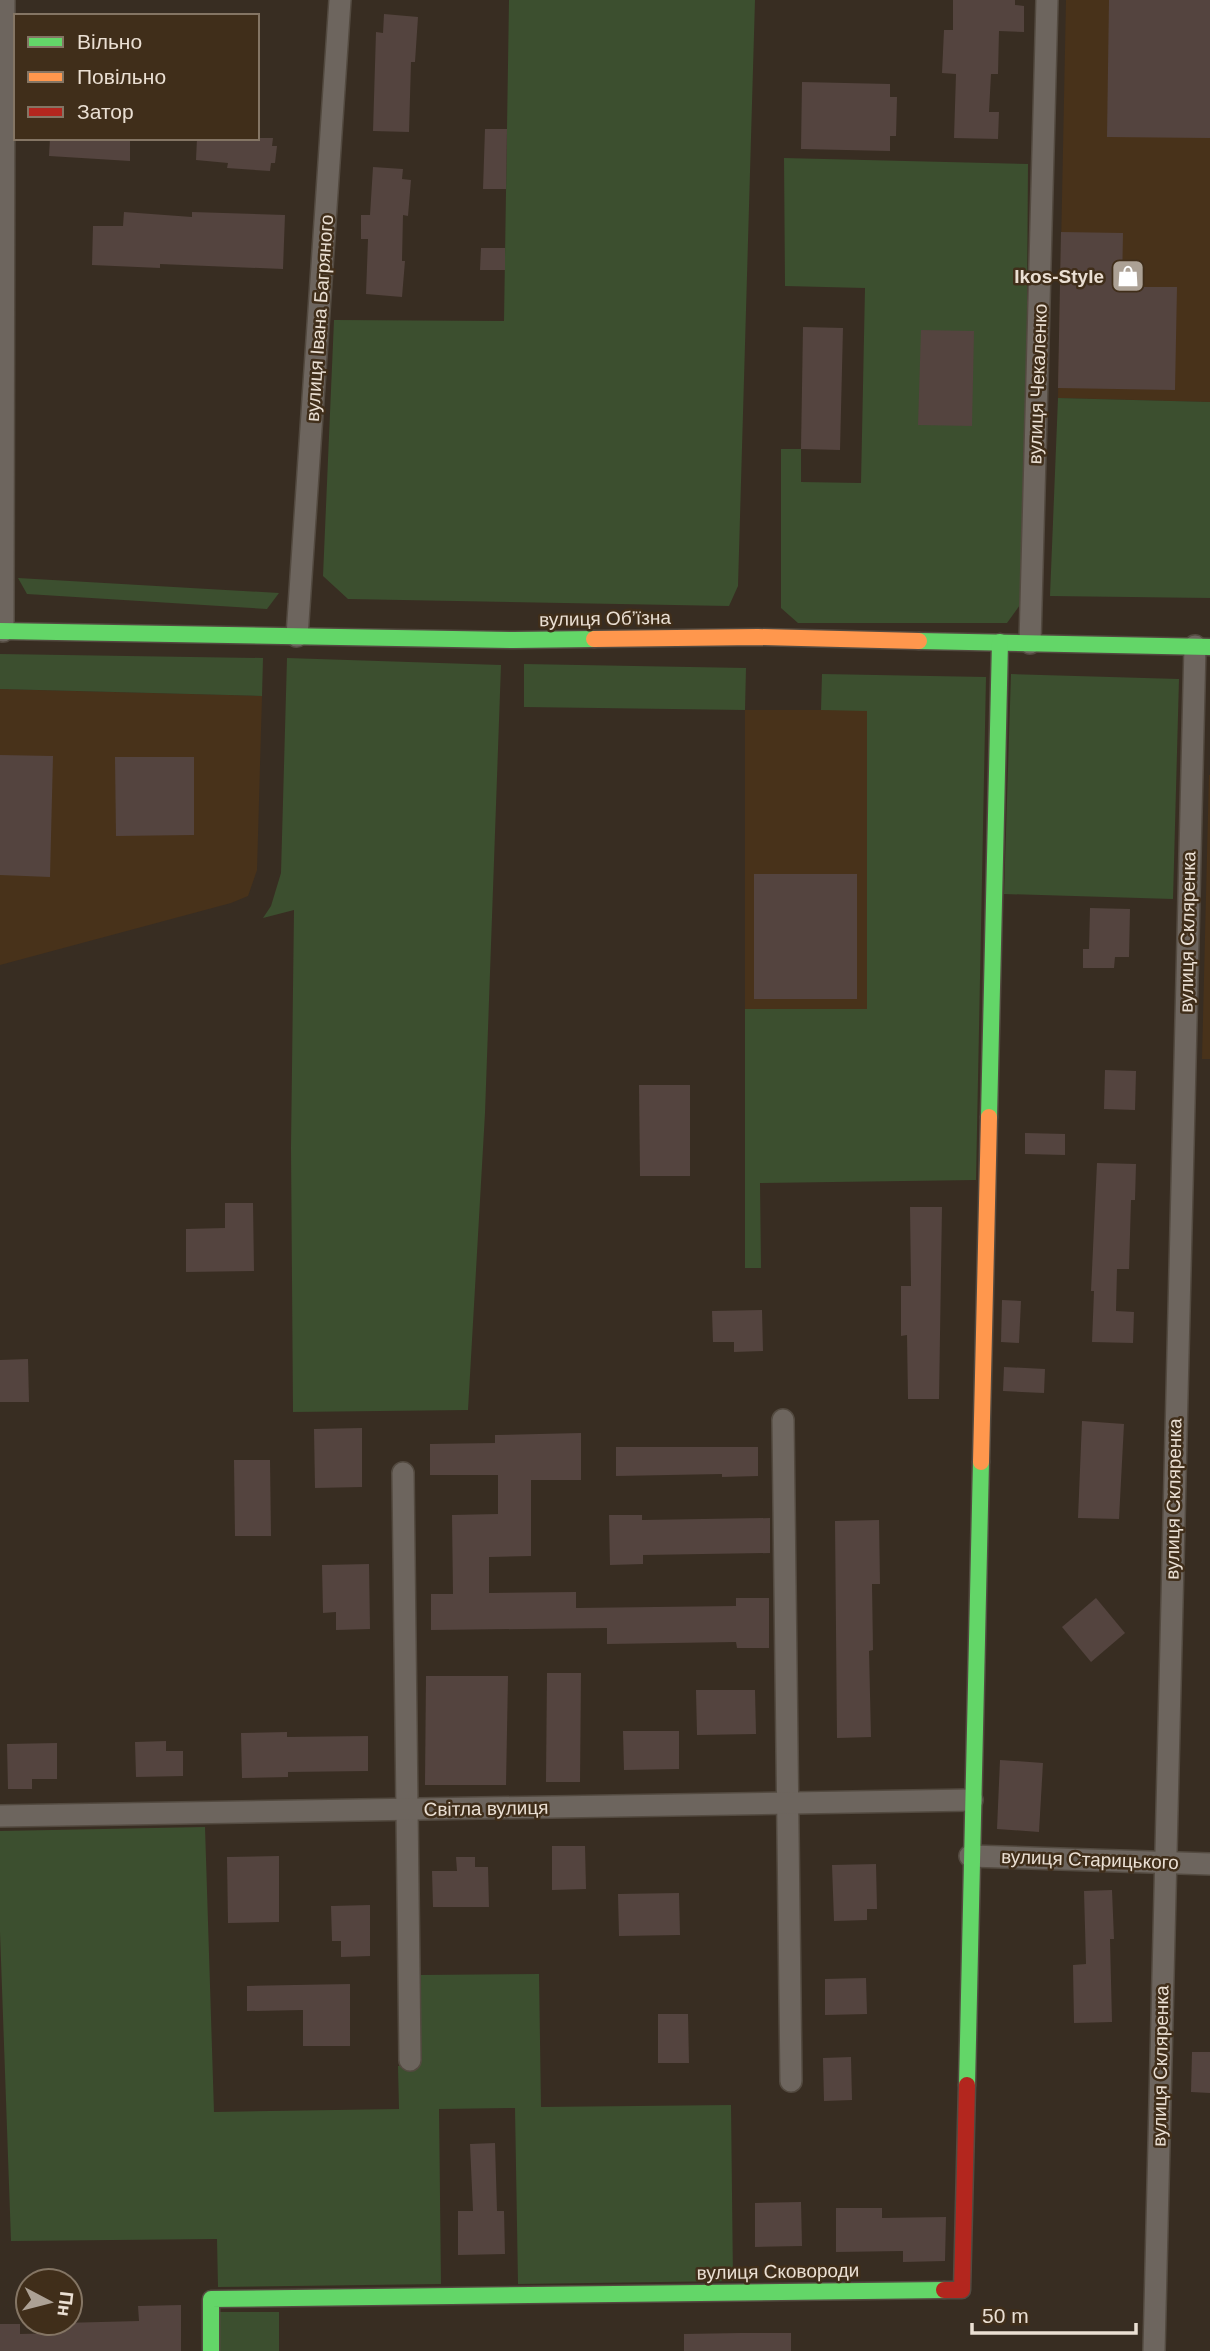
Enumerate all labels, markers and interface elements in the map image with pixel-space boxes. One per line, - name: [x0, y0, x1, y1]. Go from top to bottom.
- legend: [14, 14, 259, 140]
- text: Вільно: [77, 30, 142, 53]
- text: Повільно: [77, 65, 166, 88]
- text: Затор: [77, 100, 134, 123]
- street label: вулиця Івана Багряного: [302, 214, 337, 422]
- shop icon: Ikos-Style: [1109, 257, 1147, 295]
- place label: Ikos-Style: [1014, 266, 1104, 287]
- street label: вулиця Чекаленко: [1024, 303, 1051, 465]
- street label: вулиця Об’їзна: [539, 607, 672, 630]
- street label: вулиця Скляренка: [1176, 851, 1199, 1013]
- street label: вулиця Скляренка: [1162, 1418, 1185, 1580]
- street label: Світла вулиця: [423, 1797, 549, 1820]
- street label: вулиця Старицького: [1001, 1846, 1179, 1873]
- street label: вулиця Скляренка: [1149, 1985, 1172, 2147]
- street label: вулиця Сковороди: [697, 2260, 859, 2283]
- north arrow: [14, 2267, 84, 2337]
- text: Пн: [53, 2290, 77, 2318]
- scale bar: [972, 2292, 1136, 2336]
- text: 50 m: [982, 2304, 1029, 2327]

